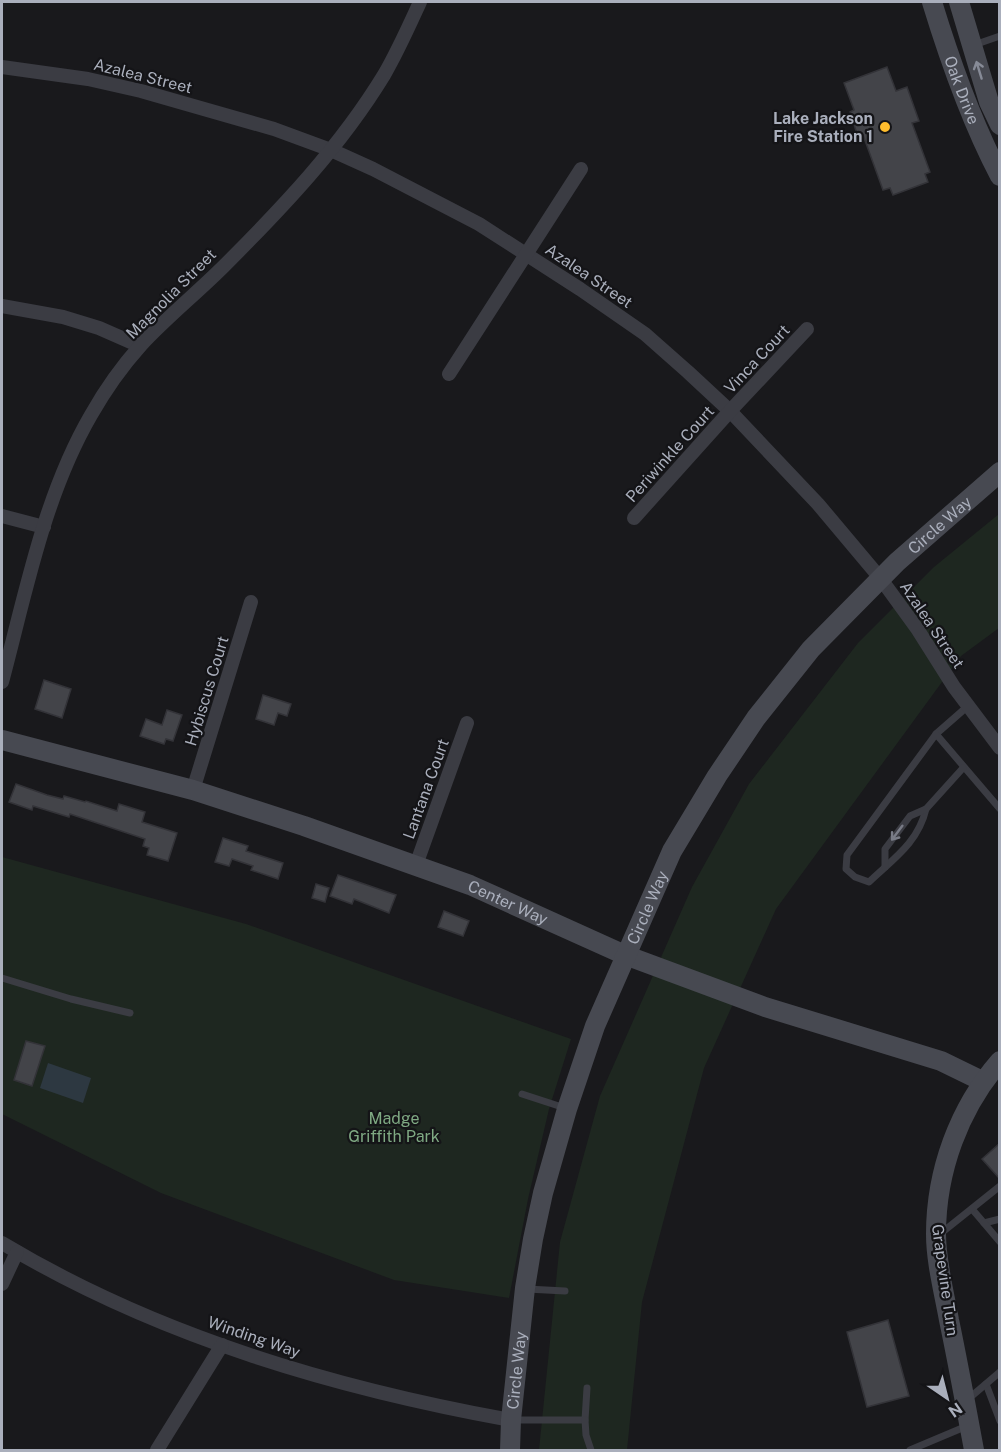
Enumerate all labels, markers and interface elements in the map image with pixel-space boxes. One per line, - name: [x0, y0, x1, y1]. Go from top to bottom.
- street label: Oak Drive: [941, 53, 984, 127]
- street label: Azalea Street: [92, 55, 194, 97]
- one-way arrow: [973, 61, 984, 80]
- place label: Lake Jackson Fire Station 1: [773, 109, 873, 146]
- marker: Lake Jackson Fire Station 1: [878, 120, 892, 134]
- street label: Azalea Street: [542, 240, 636, 312]
- street label: Magnolia Street: [122, 245, 220, 343]
- street label: Vinca Court: [720, 321, 794, 397]
- street label: Periwinkle Court: [622, 402, 718, 506]
- street label: Circle Way: [904, 492, 976, 558]
- street label: Azalea Street: [896, 578, 968, 672]
- street label: Hybiscus Court: [181, 634, 233, 748]
- street label: Lantana Court: [399, 736, 453, 842]
- one-way arrow: [891, 824, 904, 840]
- street label: Circle Way: [623, 867, 672, 947]
- street label: Center Way: [465, 876, 551, 929]
- park label: Madge Griffith Park: [348, 1109, 440, 1146]
- street label: Grapevine Turn: [928, 1223, 962, 1337]
- street label: Winding Way: [205, 1312, 303, 1362]
- street label: Circle Way: [503, 1330, 530, 1410]
- north arrow: [917, 1368, 977, 1428]
- text: N: [945, 1399, 966, 1421]

